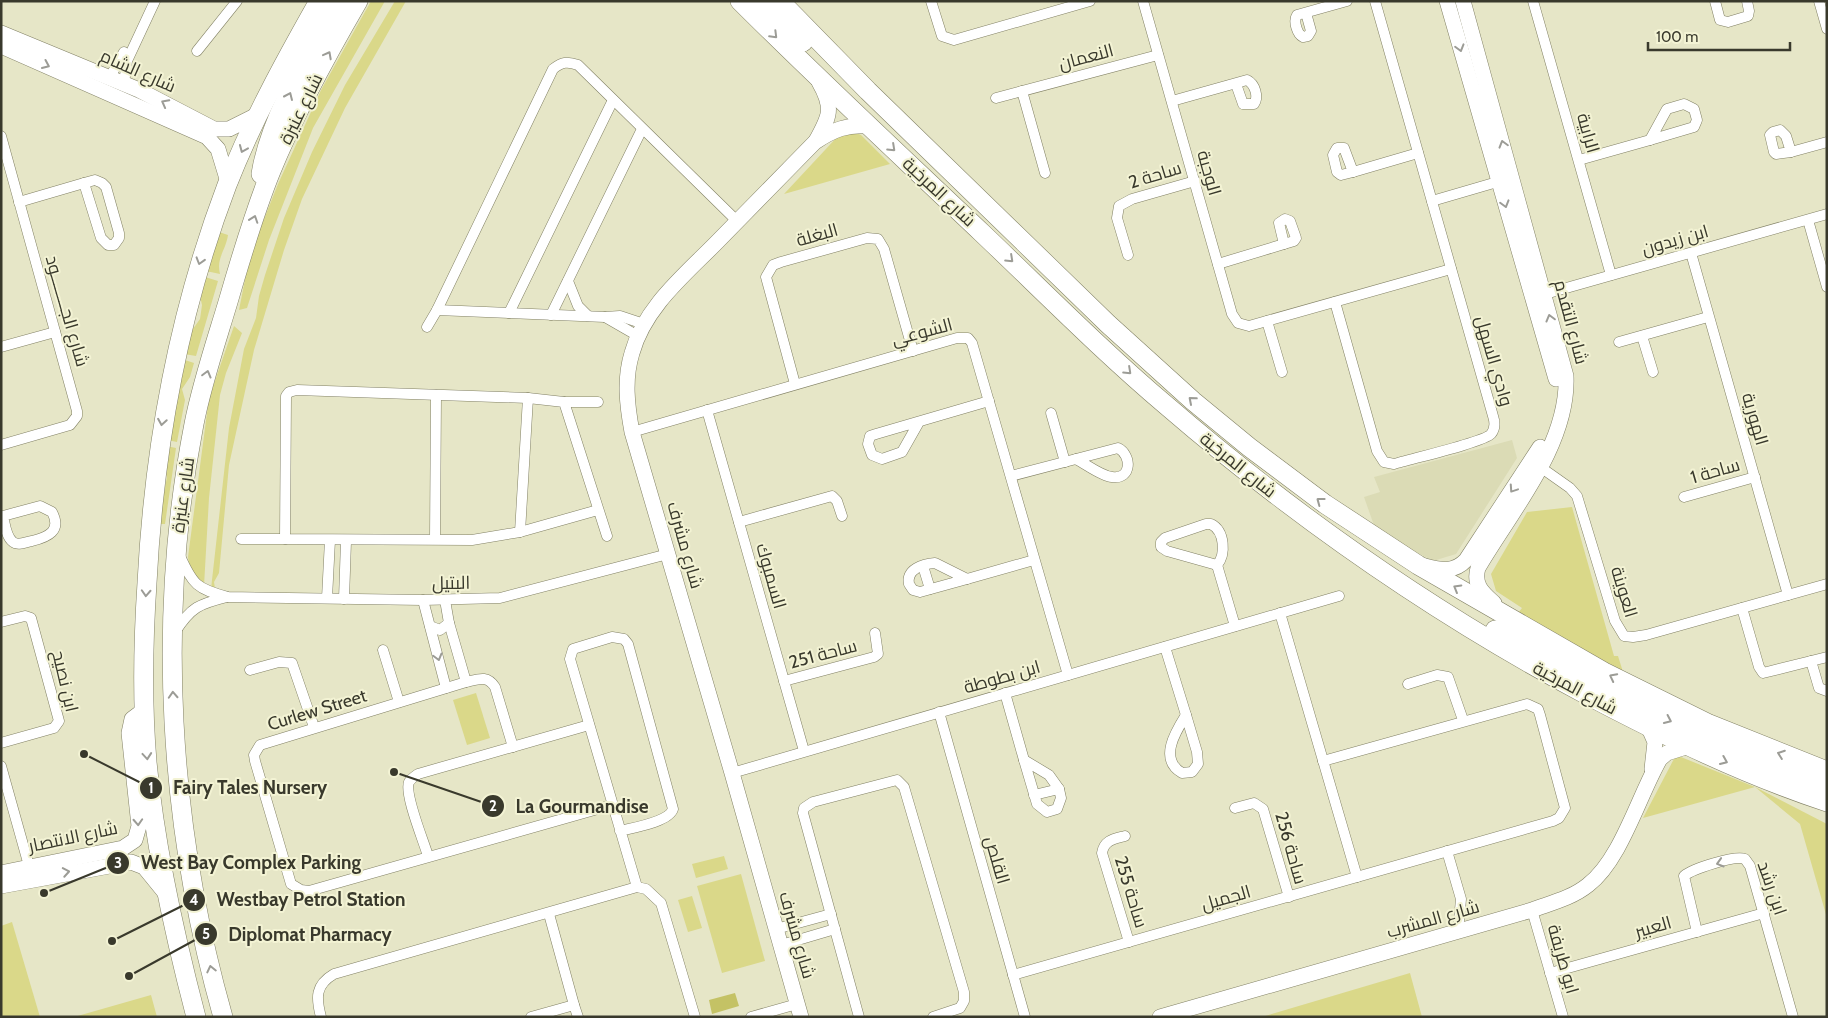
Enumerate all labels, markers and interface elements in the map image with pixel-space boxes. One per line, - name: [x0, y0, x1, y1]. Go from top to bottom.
- scale bar: [1648, 20, 1790, 52]
- text: 100 m: [1656, 28, 1698, 46]
- one-way arrow: [769, 30, 778, 39]
- street label: النعمان: [1056, 39, 1116, 75]
- one-way arrow: [1455, 44, 1465, 52]
- street label: شارع الشام: [96, 45, 179, 98]
- one-way arrow: [322, 51, 332, 60]
- one-way arrow: [41, 59, 50, 70]
- street label: شارع عنيزة: [274, 70, 328, 148]
- one-way arrow: [282, 92, 293, 101]
- one-way arrow: [162, 99, 171, 109]
- street label: الرابية: [1572, 110, 1604, 156]
- one-way arrow: [1498, 140, 1508, 149]
- one-way arrow: [886, 142, 895, 151]
- one-way arrow: [238, 144, 249, 153]
- street label: الوجبة: [1192, 148, 1226, 198]
- street label: شارع المرخية: [897, 153, 980, 232]
- street label: ساحة 2: [1126, 157, 1184, 193]
- one-way arrow: [1500, 200, 1510, 208]
- one-way arrow: [248, 215, 258, 223]
- street label: البغلة: [794, 219, 840, 251]
- street label: ابن زيدون: [1639, 220, 1711, 260]
- street label: شارع الجــــــــود: [40, 253, 93, 369]
- one-way arrow: [1004, 253, 1013, 262]
- one-way arrow: [196, 257, 206, 265]
- street label: شارع التقدم: [1548, 277, 1593, 367]
- street label: الشوعي: [889, 313, 956, 354]
- street label: وادي السهل: [1468, 313, 1517, 410]
- one-way arrow: [1546, 314, 1556, 322]
- one-way arrow: [1122, 365, 1131, 374]
- one-way arrow: [201, 370, 212, 379]
- street label: الهورية: [1737, 390, 1773, 448]
- one-way arrow: [1189, 397, 1198, 406]
- one-way arrow: [158, 418, 168, 426]
- street label: شارع المرخية: [1195, 428, 1281, 503]
- street label: ساحة 1: [1688, 453, 1742, 489]
- street label: شارع عنيزة: [167, 456, 200, 534]
- one-way arrow: [1510, 483, 1519, 492]
- one-way arrow: [1317, 498, 1326, 506]
- street label: شارع مشرف: [661, 499, 708, 591]
- street label: السمبوك: [751, 541, 791, 611]
- street label: العوينة: [1606, 564, 1642, 620]
- street label: البتيل: [432, 572, 470, 594]
- one-way arrow: [1453, 584, 1462, 594]
- one-way arrow: [141, 590, 152, 598]
- street label: ساحة 251: [786, 634, 860, 674]
- street label: ابن نصيح: [46, 648, 83, 714]
- one-way arrow: [432, 652, 442, 660]
- street label: ابن بطوطة: [961, 656, 1043, 698]
- street label: شارع المرخية: [1529, 657, 1621, 720]
- one-way arrow: [1609, 673, 1618, 683]
- street label: Curlew Street: [265, 684, 369, 736]
- one-way arrow: [168, 691, 179, 699]
- one-way arrow: [1663, 714, 1672, 724]
- one-way arrow: [1777, 750, 1786, 760]
- one-way arrow: [141, 752, 152, 760]
- one-way arrow: [1719, 754, 1728, 765]
- callout: Fairy Tales Nursery: [138, 771, 338, 805]
- text: Fairy Tales Nursery: [173, 776, 328, 799]
- text: 1: [148, 779, 154, 797]
- callout: La Gourmandise: [481, 789, 659, 823]
- text: La Gourmandise: [515, 795, 649, 818]
- text: 2: [489, 797, 497, 815]
- street label: ساحة 256: [1270, 809, 1312, 887]
- street label: شارع الانتصار: [25, 817, 120, 858]
- one-way arrow: [133, 819, 144, 827]
- street label: القلص: [980, 833, 1014, 887]
- callout: West Bay Complex Parking: [106, 846, 371, 880]
- text: West Bay Complex Parking: [141, 851, 361, 874]
- text: 3: [114, 854, 122, 872]
- street label: ساحة 255: [1110, 854, 1152, 930]
- one-way arrow: [1716, 857, 1724, 867]
- street label: ابن رشد: [1753, 858, 1791, 918]
- one-way arrow: [62, 868, 70, 878]
- street label: الجميل: [1199, 880, 1253, 916]
- callout: Westbay Petrol Station: [182, 883, 416, 917]
- text: Westbay Petrol Station: [217, 888, 405, 911]
- street label: شارع مشرف: [773, 889, 820, 981]
- text: 4: [189, 891, 199, 909]
- street label: شارع المشرب: [1384, 895, 1482, 944]
- street label: العبير: [1631, 911, 1674, 943]
- callout: Diplomat Pharmacy: [193, 917, 402, 951]
- street label: ابو طريفة: [1543, 922, 1583, 996]
- text: Diplomat Pharmacy: [228, 923, 393, 946]
- text: 5: [202, 925, 210, 943]
- one-way arrow: [206, 965, 217, 974]

